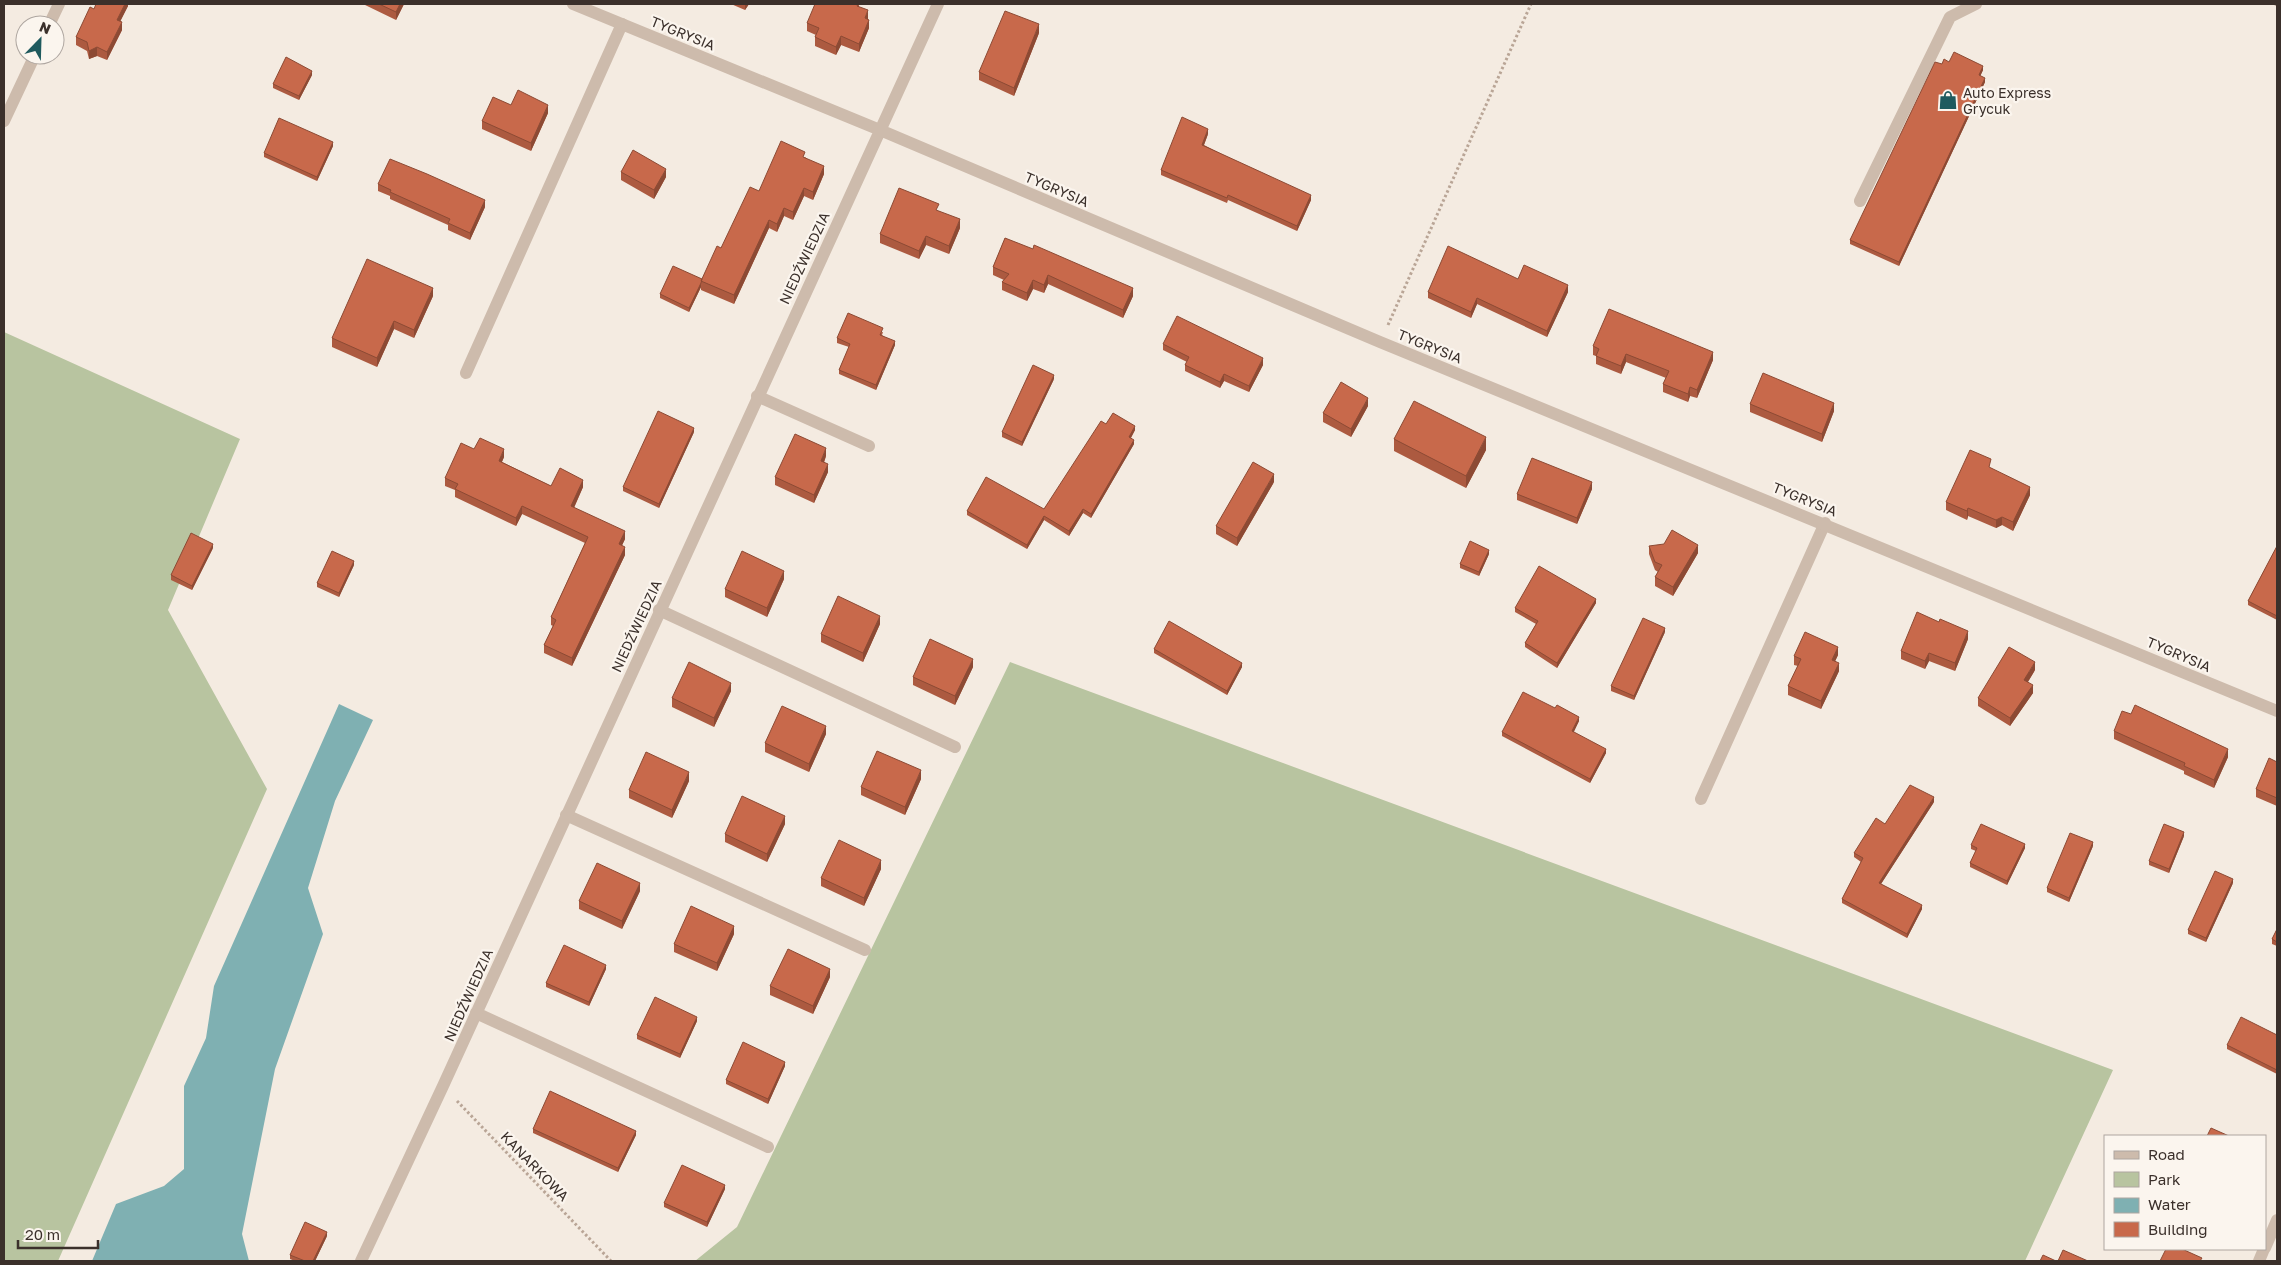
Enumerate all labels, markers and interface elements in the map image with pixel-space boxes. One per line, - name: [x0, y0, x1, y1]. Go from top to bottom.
- street label: TYGRYSIA: [648, 12, 718, 54]
- north arrow: [15, 15, 65, 65]
- text: N: [37, 18, 53, 37]
- place label: Auto Express Grycuk: [1963, 84, 2051, 117]
- shop icon: Auto Express Grycuk: [1937, 89, 1959, 111]
- street label: TYGRYSIA: [1022, 168, 1092, 210]
- street label: NIEDŹWIEDZIA: [775, 209, 833, 307]
- street label: TYGRYSIA: [1395, 325, 1465, 367]
- street label: TYGRYSIA: [1770, 478, 1840, 520]
- street label: NIEDŹWIEDZIA: [607, 577, 665, 675]
- street label: TYGRYSIA: [2144, 633, 2214, 675]
- street label: NIEDŹWIEDZIA: [440, 945, 496, 1044]
- street label: KANARKOWA: [497, 1128, 573, 1205]
- legend: [2104, 1135, 2266, 1250]
- text: Road: [2148, 1145, 2185, 1163]
- text: Park: [2148, 1170, 2181, 1188]
- text: Water: [2148, 1195, 2191, 1213]
- scale bar: [18, 1218, 98, 1250]
- text: Building: [2148, 1220, 2208, 1238]
- text: 20 m: [25, 1225, 60, 1243]

